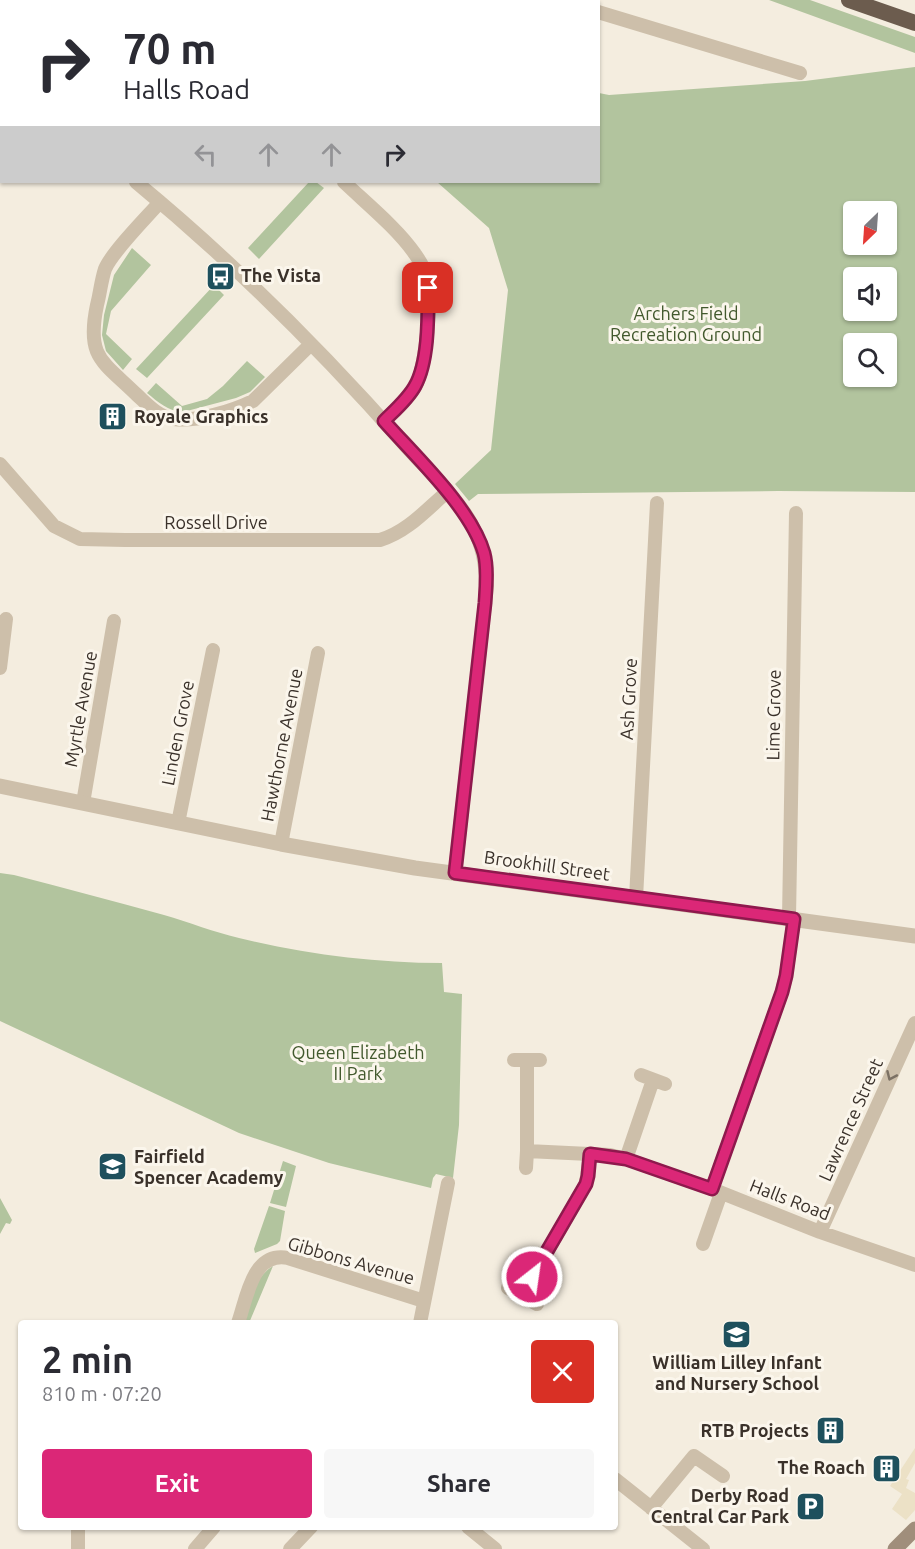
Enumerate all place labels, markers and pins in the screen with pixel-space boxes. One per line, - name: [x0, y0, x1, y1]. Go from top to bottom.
- bus stop icon: The Vista: [204, 260, 236, 292]
- pin: [402, 262, 453, 313]
- place label: The Vista: [241, 265, 321, 285]
- building icon: Royale Graphics: [97, 401, 129, 433]
- place label: Royale Graphics: [134, 406, 269, 426]
- place label: Fairfield Spencer Academy: [134, 1146, 284, 1187]
- school or university icon: Fairfield Spencer Academy: [97, 1151, 129, 1183]
- school or university icon: William Lilley Infant and Nursery School: [721, 1318, 753, 1350]
- place label: William Lilley Infant and Nursery School: [652, 1352, 822, 1393]
- building icon: RTB Projects: [814, 1415, 846, 1447]
- place label: RTB Projects: [700, 1420, 809, 1440]
- building icon: The Roach: [870, 1452, 902, 1484]
- place label: The Roach: [778, 1457, 865, 1477]
- place label: Derby Road Central Car Park: [651, 1485, 789, 1526]
- parking icon: Derby Road Central Car Park: [794, 1490, 826, 1522]

